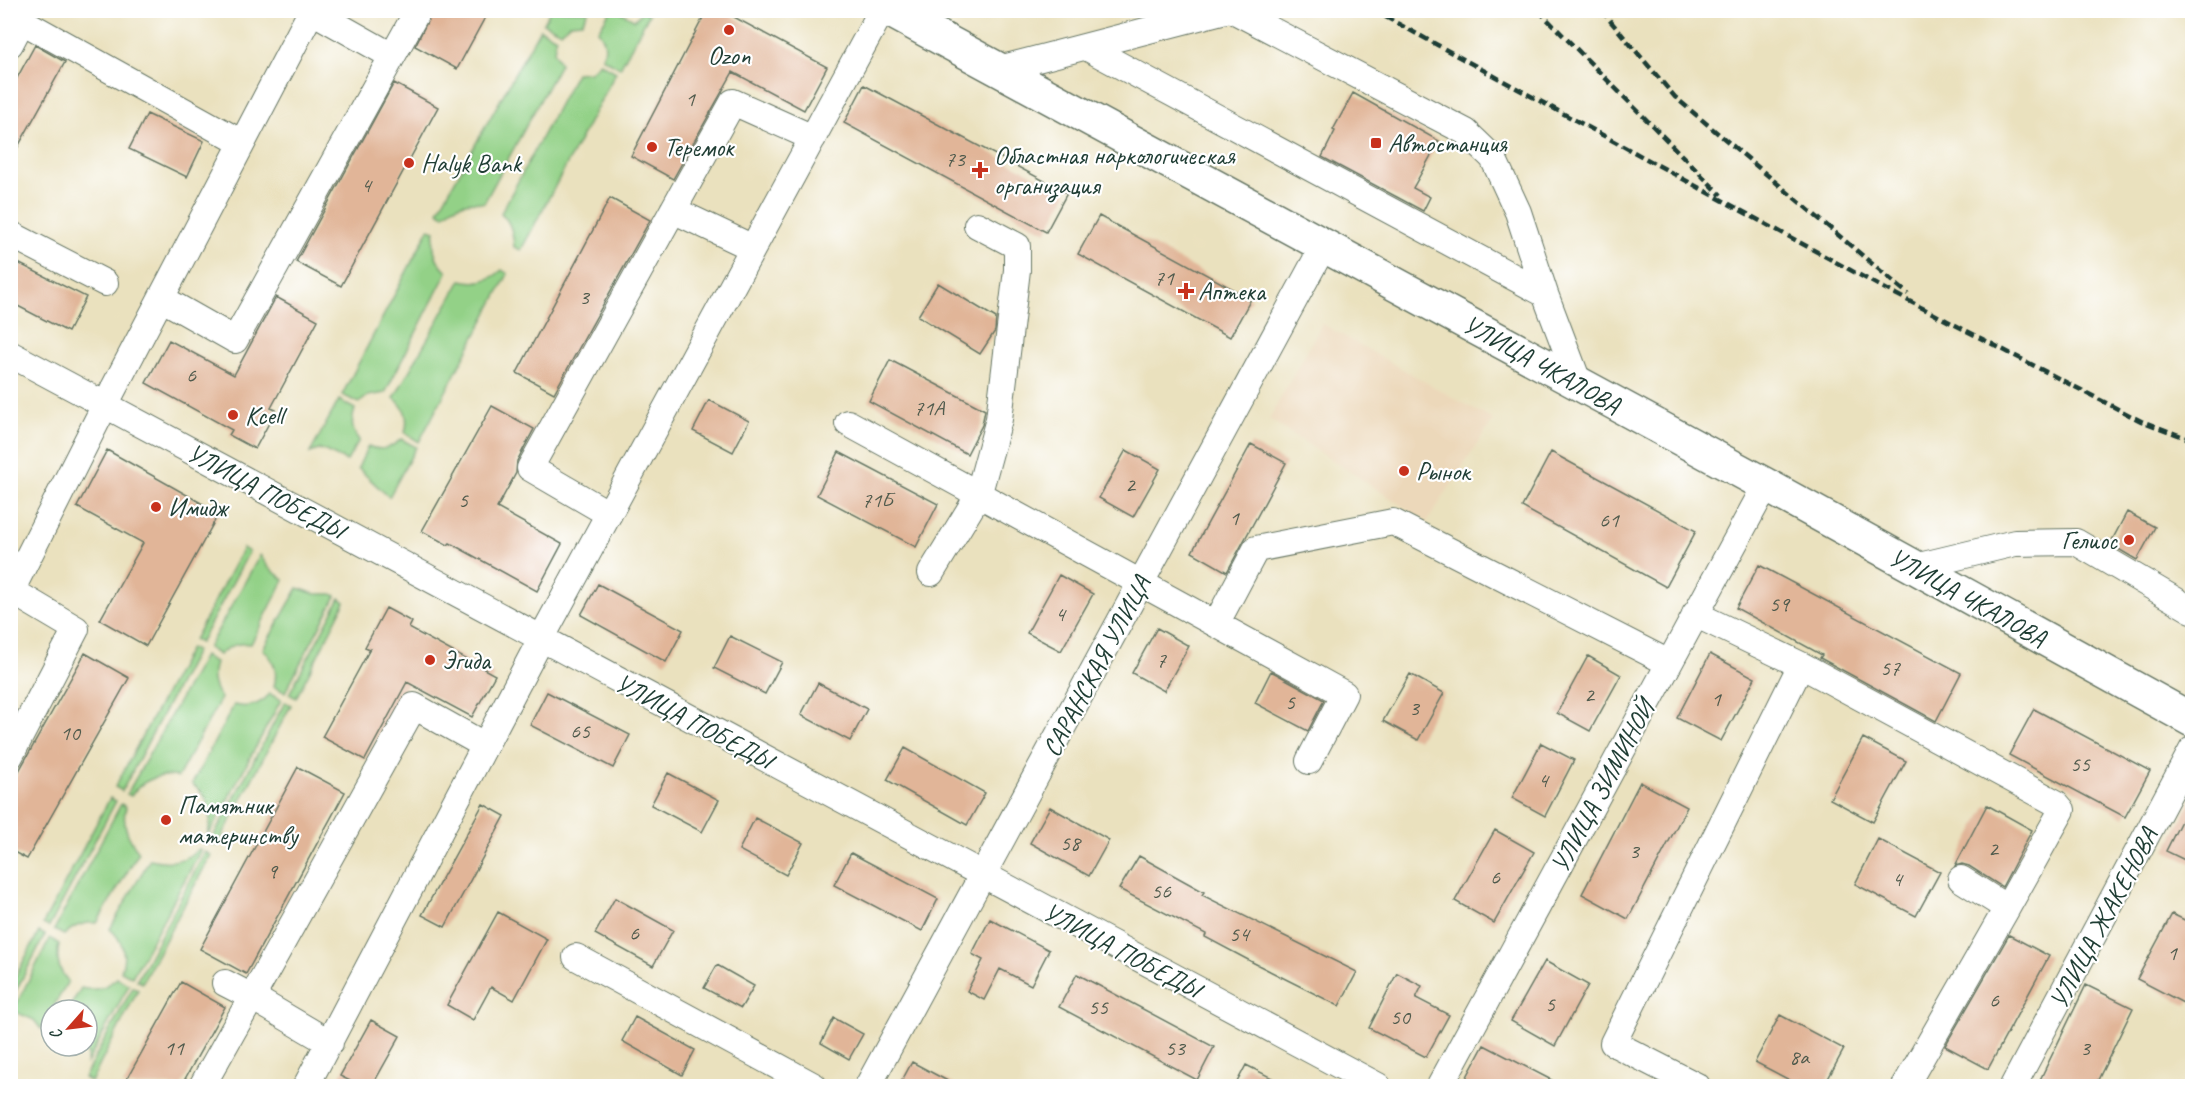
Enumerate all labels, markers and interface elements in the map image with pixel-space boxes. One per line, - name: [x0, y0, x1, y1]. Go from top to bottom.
- marker: Ozon: [722, 23, 736, 37]
- place label: Ozon: [708, 39, 751, 72]
- house number: 1: [685, 85, 696, 113]
- place label: Автостанция: [1388, 127, 1508, 160]
- place label: Теремок: [664, 131, 735, 164]
- marker: Автостанция: [1369, 136, 1383, 150]
- place label: Областная наркологическая организация: [994, 139, 1236, 203]
- marker: Теремок: [645, 140, 659, 154]
- house number: 73: [945, 145, 967, 173]
- place label: Halyk Bank: [421, 147, 522, 180]
- marker: Halyk Bank: [402, 156, 416, 170]
- marker: Областная наркологическая организация: [971, 161, 989, 179]
- house number: 4: [361, 171, 373, 199]
- house number: 71: [1154, 264, 1175, 292]
- place label: Аптека: [1198, 275, 1267, 308]
- house number: 3: [579, 283, 591, 311]
- marker: Аптека: [1179, 284, 1193, 298]
- street label: УЛИЦА ЧКАЛОВА: [1457, 308, 1627, 422]
- house number: 6: [186, 361, 197, 389]
- house number: 71А: [914, 394, 945, 422]
- place label: Kcell: [245, 399, 288, 432]
- marker: Kcell: [226, 408, 240, 422]
- street label: УЛИЦА ПОБЕДЫ: [181, 436, 354, 549]
- place label: Рынок: [1416, 455, 1472, 488]
- marker: Рынок: [1397, 464, 1411, 478]
- house number: 2: [1125, 471, 1137, 499]
- house number: 5: [458, 486, 469, 514]
- house number: 71Б: [862, 486, 896, 514]
- place label: Имидж: [168, 491, 230, 524]
- marker: Имидж: [149, 500, 163, 514]
- house number: 1: [1229, 504, 1240, 532]
- house number: 61: [1599, 506, 1620, 534]
- place label: Гелиос: [2061, 524, 2118, 557]
- marker: Гелиос: [2122, 533, 2136, 547]
- street label: УЛИЦА ЧКАЛОВА: [1883, 541, 2053, 655]
- street label: САРАНСКАЯ УЛИЦА: [1035, 569, 1159, 762]
- house number: 59: [1769, 590, 1791, 618]
- house number: 4: [1055, 600, 1067, 628]
- place label: Эгида: [442, 644, 492, 677]
- house number: 7: [1156, 646, 1167, 674]
- marker: Эгида: [423, 653, 437, 667]
- house number: 57: [1880, 654, 1901, 682]
- street label: УЛИЦА ПОБЕДЫ: [609, 666, 782, 779]
- house number: 2: [1584, 681, 1596, 709]
- house number: 1: [1711, 685, 1722, 713]
- house number: 5: [1285, 688, 1296, 716]
- street label: УЛИЦА ЗИМИНОЙ: [1543, 690, 1664, 878]
- house number: 3: [1409, 694, 1421, 722]
- house number: 65: [570, 717, 591, 745]
- house number: 10: [60, 719, 82, 747]
- house number: 55: [2070, 750, 2091, 778]
- house number: 4: [1538, 766, 1550, 794]
- place label: Памятник материнству: [178, 789, 300, 852]
- marker: Памятник материнству: [159, 813, 173, 827]
- street label: УЛИЦА ЖАКЕНОВА: [2042, 821, 2166, 1014]
- house number: 58: [1060, 829, 1082, 857]
- house number: 2: [1988, 835, 2000, 863]
- house number: 3: [1629, 837, 1641, 865]
- house number: 9: [267, 857, 279, 885]
- house number: 6: [1490, 863, 1501, 891]
- house number: 4: [1892, 865, 1904, 893]
- house number: 56: [1151, 877, 1172, 905]
- street label: УЛИЦА ПОБЕДЫ: [1037, 895, 1210, 1008]
- house number: 6: [629, 919, 640, 947]
- house number: 54: [1229, 920, 1251, 948]
- house number: 1: [2167, 939, 2178, 967]
- house number: 6: [1989, 986, 2000, 1014]
- house number: 5: [1545, 990, 1556, 1018]
- house number: 55: [1088, 993, 1109, 1021]
- north arrow: [39, 998, 99, 1058]
- house number: 50: [1390, 1003, 1412, 1031]
- text: С: [45, 1025, 67, 1043]
- house number: 11: [164, 1034, 185, 1062]
- house number: 53: [1165, 1034, 1187, 1062]
- house number: 3: [2080, 1034, 2092, 1062]
- house number: 8а: [1789, 1043, 1810, 1071]

